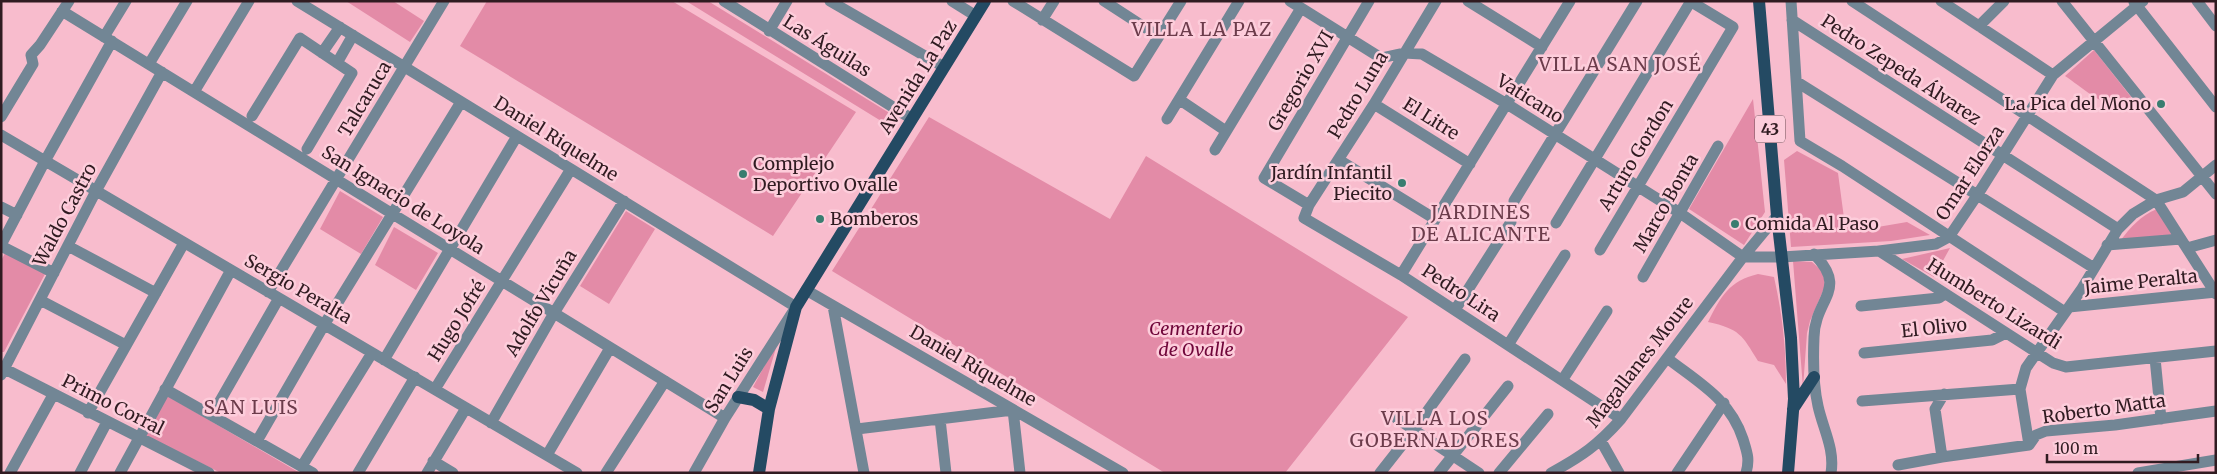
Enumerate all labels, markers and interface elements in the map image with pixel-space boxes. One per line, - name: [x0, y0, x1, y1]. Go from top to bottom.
- street label: Pedro Zepeda Álvarez: [1817, 9, 1986, 130]
- street label: Las Águilas: [779, 10, 876, 82]
- street label: Avenida La Paz: [873, 15, 962, 139]
- district label: VILLA LA PAZ: [1131, 17, 1272, 41]
- street label: Gregorio XVI: [1263, 27, 1339, 135]
- street label: Pedro Luna: [1322, 47, 1393, 143]
- district label: VILLA SAN JOSÉ: [1538, 52, 1701, 76]
- street label: Talcaruca: [333, 56, 396, 141]
- street label: Vaticano: [1492, 69, 1568, 128]
- street label: Daniel Riquelme: [490, 91, 623, 186]
- street label: El Litre: [1399, 92, 1464, 145]
- place label: La Pica del Mono: [2004, 92, 2151, 115]
- street label: Arturo Gordon: [1593, 95, 1678, 216]
- marker: La Pica del Mono: [2155, 98, 2167, 110]
- road number: 43: [1755, 116, 1785, 142]
- street label: Omar Elorza: [1930, 121, 2009, 224]
- street label: San Ignacio de Loyola: [318, 140, 489, 259]
- street label: Marco Bonta: [1628, 149, 1703, 256]
- place label: Complejo Deportivo Ovalle: [753, 152, 898, 196]
- street label: Waldo Castro: [27, 159, 101, 271]
- place label: Jardín Infantil Piecito: [1270, 161, 1392, 205]
- marker: Complejo Deportivo Ovalle: [737, 168, 749, 180]
- marker: Jardín Infantil Piecito: [1396, 177, 1408, 189]
- district label: JARDINES DE ALICANTE: [1411, 200, 1551, 246]
- place label: Bomberos: [830, 207, 918, 230]
- place label: Comida Al Paso: [1745, 212, 1879, 235]
- marker: Bomberos: [814, 213, 826, 225]
- marker: Comida Al Paso: [1729, 218, 1741, 230]
- street label: Adolfo Vicuña: [499, 245, 582, 361]
- street label: Sergio Peralta: [241, 249, 356, 329]
- street label: Humberto Lizardi: [1923, 253, 2066, 354]
- street label: Pedro Lira: [1418, 259, 1505, 327]
- street label: Jaime Peralta: [2082, 264, 2199, 299]
- street label: Hugo Jofré: [423, 276, 490, 365]
- street label: Magallanes Moure: [1581, 292, 1698, 432]
- street label: El Olivo: [1900, 313, 1968, 342]
- park label: Cementerio de Ovalle: [1149, 317, 1243, 361]
- street label: Daniel Riquelme: [906, 320, 1041, 411]
- street label: San Luis: [699, 342, 758, 417]
- street label: Primo Corral: [58, 369, 168, 440]
- street label: Roberto Matta: [2041, 388, 2167, 429]
- district label: SAN LUIS: [203, 395, 299, 419]
- district label: VILLA LOS GOBERNADORES: [1350, 406, 1520, 452]
- scale bar: [2047, 432, 2198, 464]
- text: 100 m: [2054, 439, 2098, 458]

